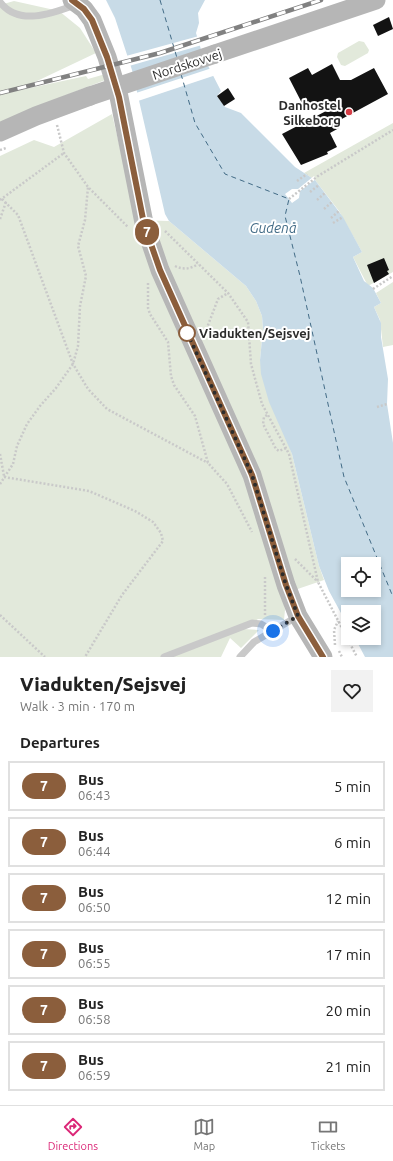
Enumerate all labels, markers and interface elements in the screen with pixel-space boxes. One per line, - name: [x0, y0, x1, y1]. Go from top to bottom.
- street label: Nordskovvej: [151, 46, 223, 82]
- place label: Danhostel Silkeborg: [278, 98, 341, 127]
- marker: Danhostel Silkeborg: [344, 107, 354, 117]
- line badge: 7: [134, 219, 160, 245]
- water label: Gudenå: [250, 220, 297, 236]
- text: 7: [143, 224, 151, 240]
- marker: Viadukten/Sejsvej: [178, 324, 196, 342]
- place label: Viadukten/Sejsvej: [199, 326, 310, 340]
- map controls: [341, 557, 381, 645]
- button: locate: [341, 557, 381, 597]
- button: layers: [341, 605, 381, 645]
- your location: [263, 621, 283, 641]
- button: heart: [331, 670, 373, 712]
- text: Viadukten/Sejsvej: [20, 673, 186, 695]
- text: Walk · 3 min · 170 m: [20, 699, 135, 713]
- text: Departures: [20, 734, 100, 751]
- text: Bus: [78, 771, 104, 788]
- text: 7: [40, 778, 48, 794]
- text: 5 min: [334, 778, 371, 795]
- text: 06:43: [78, 788, 111, 802]
- text: Bus: [78, 827, 104, 844]
- text: 7: [40, 834, 48, 850]
- text: 6 min: [334, 834, 371, 851]
- text: 06:44: [78, 844, 111, 858]
- text: Bus: [78, 883, 104, 900]
- text: 7: [40, 890, 48, 906]
- text: 12 min: [325, 890, 371, 907]
- text: 06:50: [78, 900, 111, 914]
- text: Bus: [78, 939, 104, 956]
- text: 7: [40, 946, 48, 962]
- text: 17 min: [325, 946, 371, 963]
- text: 06:55: [78, 956, 111, 970]
- text: Bus: [78, 995, 104, 1012]
- text: 7: [40, 1002, 48, 1018]
- text: 20 min: [325, 1002, 371, 1019]
- text: 06:58: [78, 1012, 111, 1026]
- text: Bus: [78, 1051, 104, 1068]
- text: 7: [40, 1058, 48, 1074]
- text: 21 min: [325, 1058, 371, 1075]
- text: 06:59: [78, 1068, 111, 1082]
- tab: Directions: [48, 1116, 98, 1152]
- tab: Map: [193, 1116, 215, 1152]
- tab: Tickets: [311, 1116, 345, 1152]

